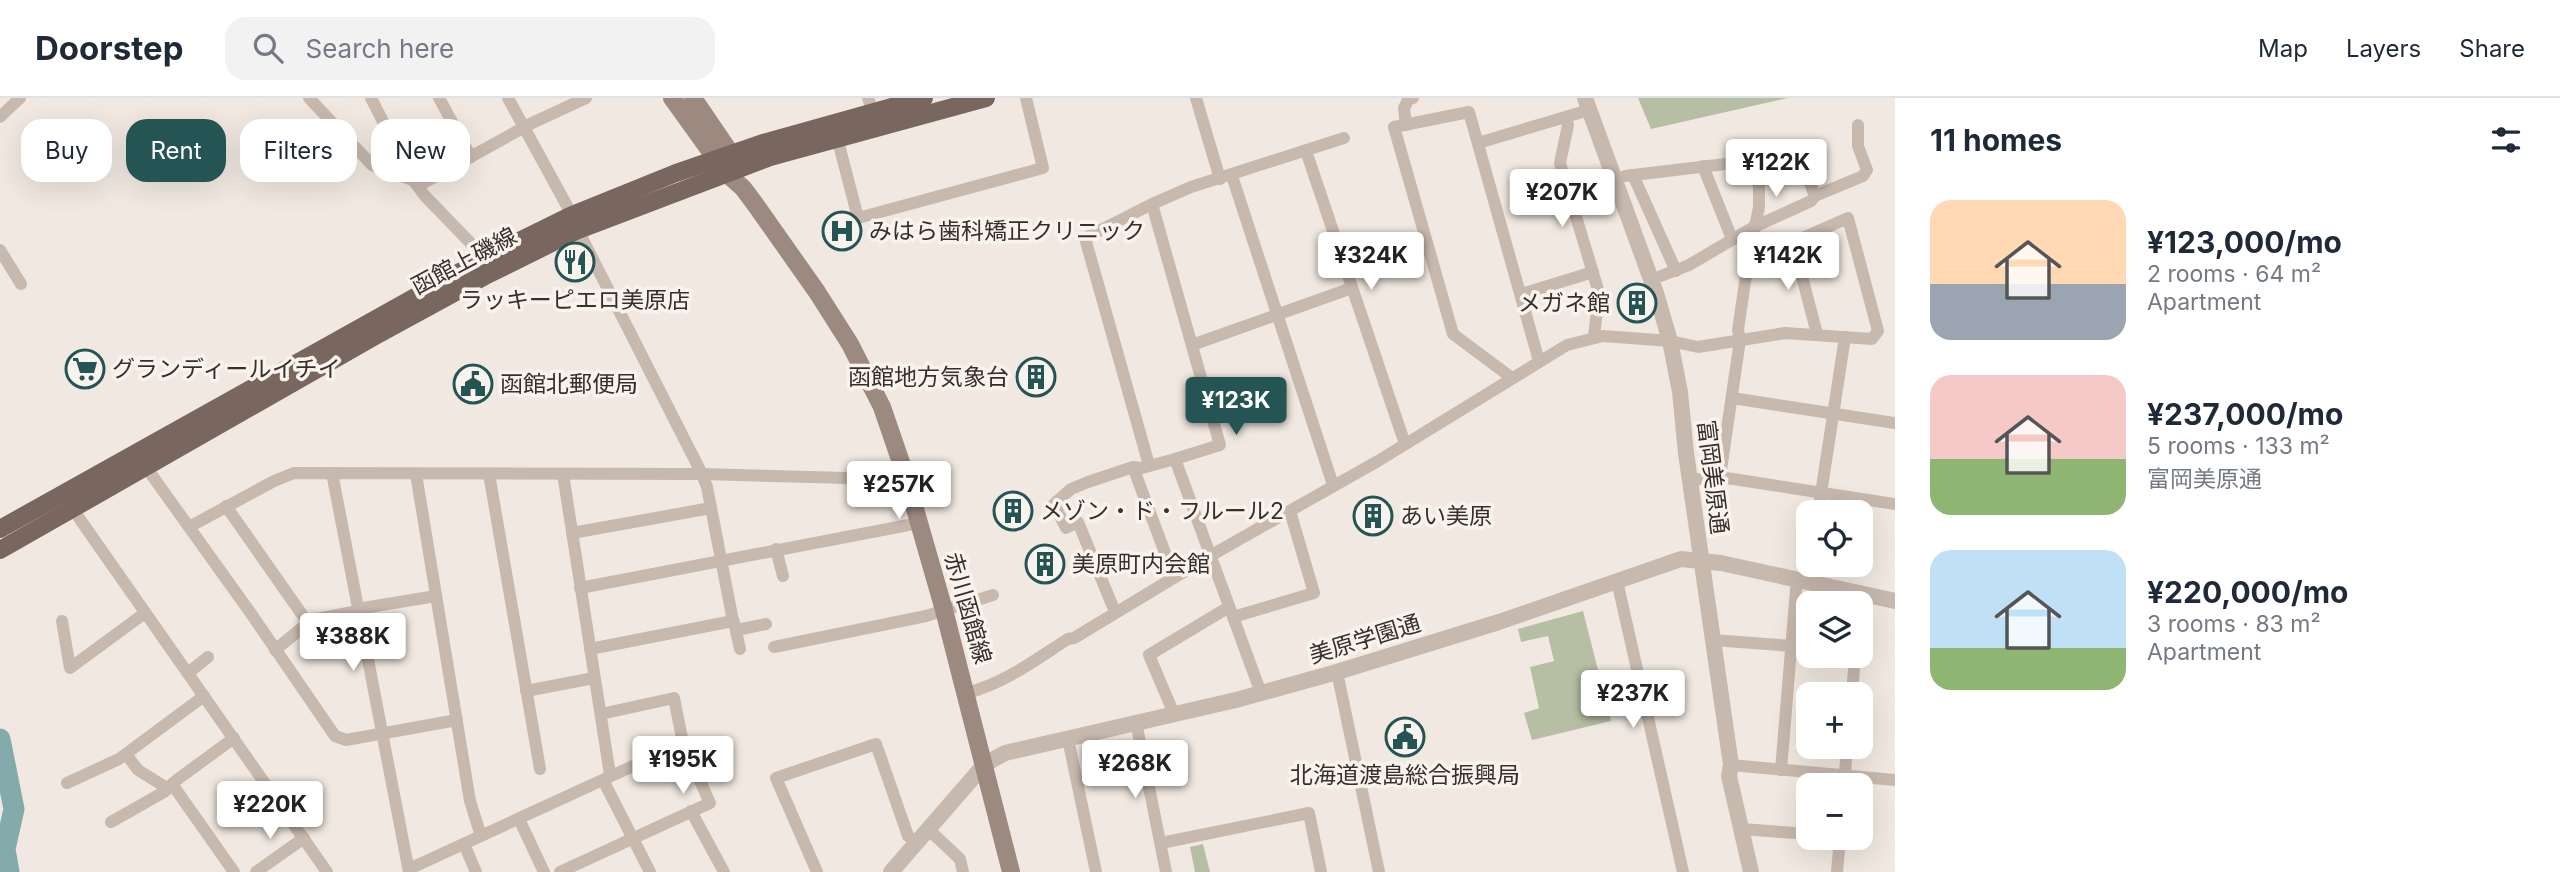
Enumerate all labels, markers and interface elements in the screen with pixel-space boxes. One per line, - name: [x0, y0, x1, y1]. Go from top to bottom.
- search box: [225, 17, 715, 80]
- text: Doorstep: [35, 28, 183, 68]
- icon: search: [249, 29, 287, 67]
- text: Search here: [305, 33, 454, 64]
- text: Map: [2258, 34, 2308, 63]
- text: Layers: [2346, 34, 2421, 63]
- text: Share: [2459, 34, 2525, 63]
- chip: Buy: [21, 119, 112, 182]
- chip: Rent: [126, 119, 226, 182]
- chip: Filters: [240, 119, 357, 182]
- chip: New: [371, 119, 470, 182]
- icon: filters: [2487, 121, 2525, 159]
- text: 11 homes: [1930, 122, 2062, 158]
- pin: ¥122K: [1727, 140, 1825, 199]
- text: ¥122K: [1742, 148, 1810, 176]
- pin: ¥207K: [1513, 170, 1611, 229]
- text: ¥207K: [1526, 178, 1598, 206]
- hospital icon: みはら歯科矯正クリニック: [821, 210, 863, 252]
- place label: みはら歯科矯正クリニック: [869, 217, 1145, 245]
- street label: 函館上磯線: [407, 222, 521, 300]
- text: ¥123,000/mo: [2147, 224, 2342, 260]
- icon: home: [1986, 228, 2070, 312]
- pin: ¥324K: [1322, 232, 1420, 292]
- pin: ¥142K: [1739, 232, 1837, 292]
- restaurant icon: ラッキーピエロ美原店: [554, 241, 596, 283]
- text: ¥324K: [1334, 241, 1408, 269]
- text: ¥142K: [1753, 241, 1823, 269]
- text: 2 rooms · 64 m²: [2147, 260, 2321, 288]
- building icon: メガネ館: [1616, 282, 1658, 324]
- place label: ラッキーピエロ美原店: [460, 286, 690, 314]
- text: Apartment: [2147, 288, 2261, 316]
- place label: メガネ館: [1518, 289, 1610, 317]
- supermarket icon: グランディールイチイ: [64, 348, 106, 390]
- place label: グランディールイチイ: [112, 355, 340, 383]
- building icon: 函館地方気象台: [1015, 356, 1057, 398]
- public building icon: 函館北郵便局: [452, 363, 494, 405]
- place label: 函館地方気象台: [848, 363, 1009, 391]
- place label: 函館北郵便局: [500, 370, 638, 398]
- pin: ¥123K: [1187, 378, 1285, 437]
- text: ¥123K: [1202, 386, 1270, 414]
- text: ¥237,000/mo: [2147, 396, 2343, 432]
- icon: home: [1986, 403, 2070, 487]
- street label: 富岡美原通: [1692, 418, 1734, 536]
- text: 5 rooms · 133 m²: [2147, 432, 2330, 460]
- pin: ¥257K: [850, 462, 948, 521]
- text: 富岡美原通: [2147, 465, 2262, 493]
- text: ¥257K: [863, 470, 935, 498]
- building icon: メゾン・ド・フルール2: [992, 490, 1034, 532]
- building icon: あい美原: [1352, 495, 1394, 537]
- place label: メゾン・ド・フルール2: [1040, 497, 1284, 525]
- map controls: [1796, 500, 1873, 850]
- button: locate: [1796, 500, 1873, 577]
- place label: あい美原: [1400, 502, 1492, 530]
- building icon: 美原町内会館: [1024, 543, 1066, 585]
- street label: 赤川函館線: [939, 549, 997, 667]
- place label: 美原町内会館: [1072, 550, 1210, 578]
- text: ¥220,000/mo: [2147, 574, 2349, 610]
- icon: home: [1986, 578, 2070, 662]
- button: layers: [1796, 591, 1873, 668]
- street label: 美原学園通: [1306, 609, 1424, 669]
- text: 3 rooms · 83 m²: [2147, 610, 2321, 638]
- pin: ¥388K: [304, 614, 402, 673]
- text: ¥388K: [316, 622, 390, 650]
- text: Apartment: [2147, 638, 2261, 666]
- pin: ¥237K: [1584, 670, 1682, 730]
- text: ¥237K: [1597, 679, 1669, 707]
- button: +: [1796, 682, 1873, 759]
- public building icon: 北海道渡島総合振興局: [1384, 716, 1426, 758]
- pin: ¥195K: [634, 736, 732, 796]
- pin: ¥268K: [1086, 740, 1184, 800]
- text: ¥195K: [648, 745, 718, 773]
- text: ¥268K: [1098, 749, 1172, 777]
- place label: 北海道渡島総合振興局: [1290, 761, 1520, 789]
- button: −: [1796, 773, 1873, 850]
- pin: ¥220K: [221, 782, 319, 841]
- text: ¥220K: [233, 790, 307, 818]

